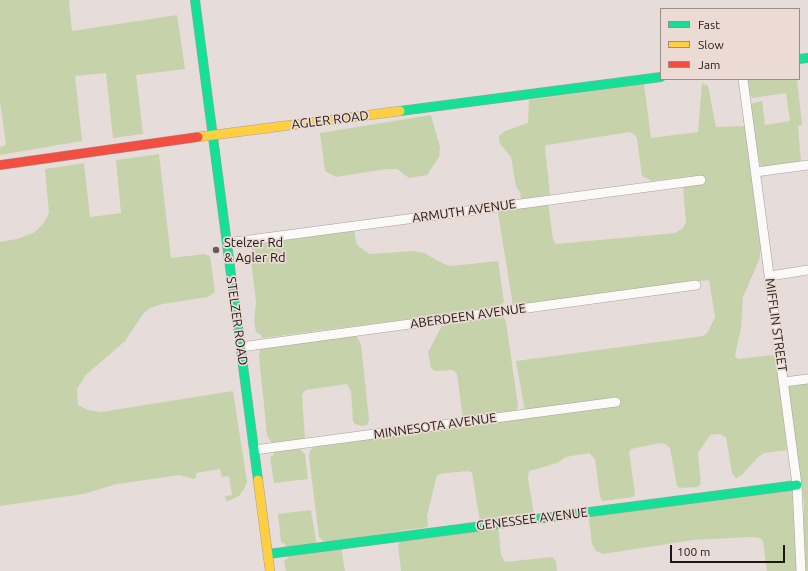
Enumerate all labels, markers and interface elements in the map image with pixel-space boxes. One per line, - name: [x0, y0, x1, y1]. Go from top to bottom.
- legend: [660, 8, 800, 80]
- text: Fast: [698, 18, 720, 31]
- text: Slow: [698, 38, 724, 51]
- text: Jam: [698, 58, 720, 71]
- street label: AGLER ROAD: [291, 108, 369, 132]
- street label: ARMUTH AVENUE: [411, 196, 517, 226]
- place label: Stelzer Rd & Agler Rd: [224, 235, 286, 266]
- marker: Stelzer Rd & Agler Rd: [211, 245, 221, 255]
- street label: STELZER ROAD: [223, 276, 251, 366]
- street label: MIFFLIN STREET: [762, 277, 790, 373]
- street label: ABERDEEN AVENUE: [409, 300, 527, 332]
- street label: MINNESOTA AVENUE: [373, 410, 497, 442]
- street label: GENESSEE AVENUE: [475, 504, 589, 534]
- scale bar: [672, 537, 787, 563]
- text: 100 m: [677, 545, 710, 558]

